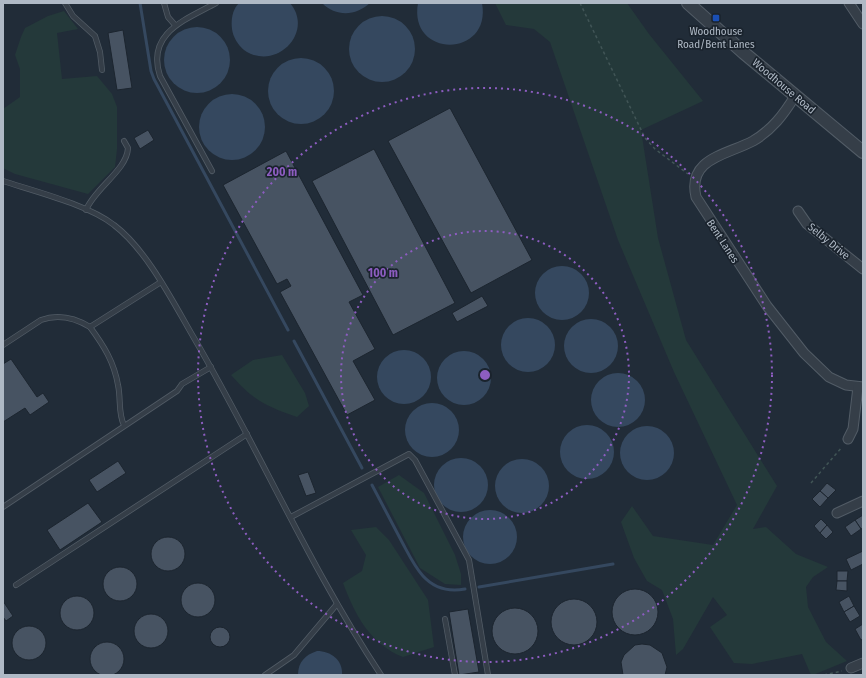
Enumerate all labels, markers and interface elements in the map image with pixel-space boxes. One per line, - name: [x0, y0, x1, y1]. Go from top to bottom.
- marker: Woodhouse Road/Bent Lanes: [711, 13, 721, 23]
- place label: Woodhouse Road/Bent Lanes: [677, 25, 755, 51]
- street label: Woodhouse Road: [749, 56, 818, 117]
- text: 200 m: [266, 165, 297, 179]
- street label: Bent Lanes: [704, 217, 742, 266]
- street label: Selby Drive: [805, 220, 852, 262]
- text: 100 m: [368, 266, 398, 280]
- centre of rings: [478, 368, 492, 382]

